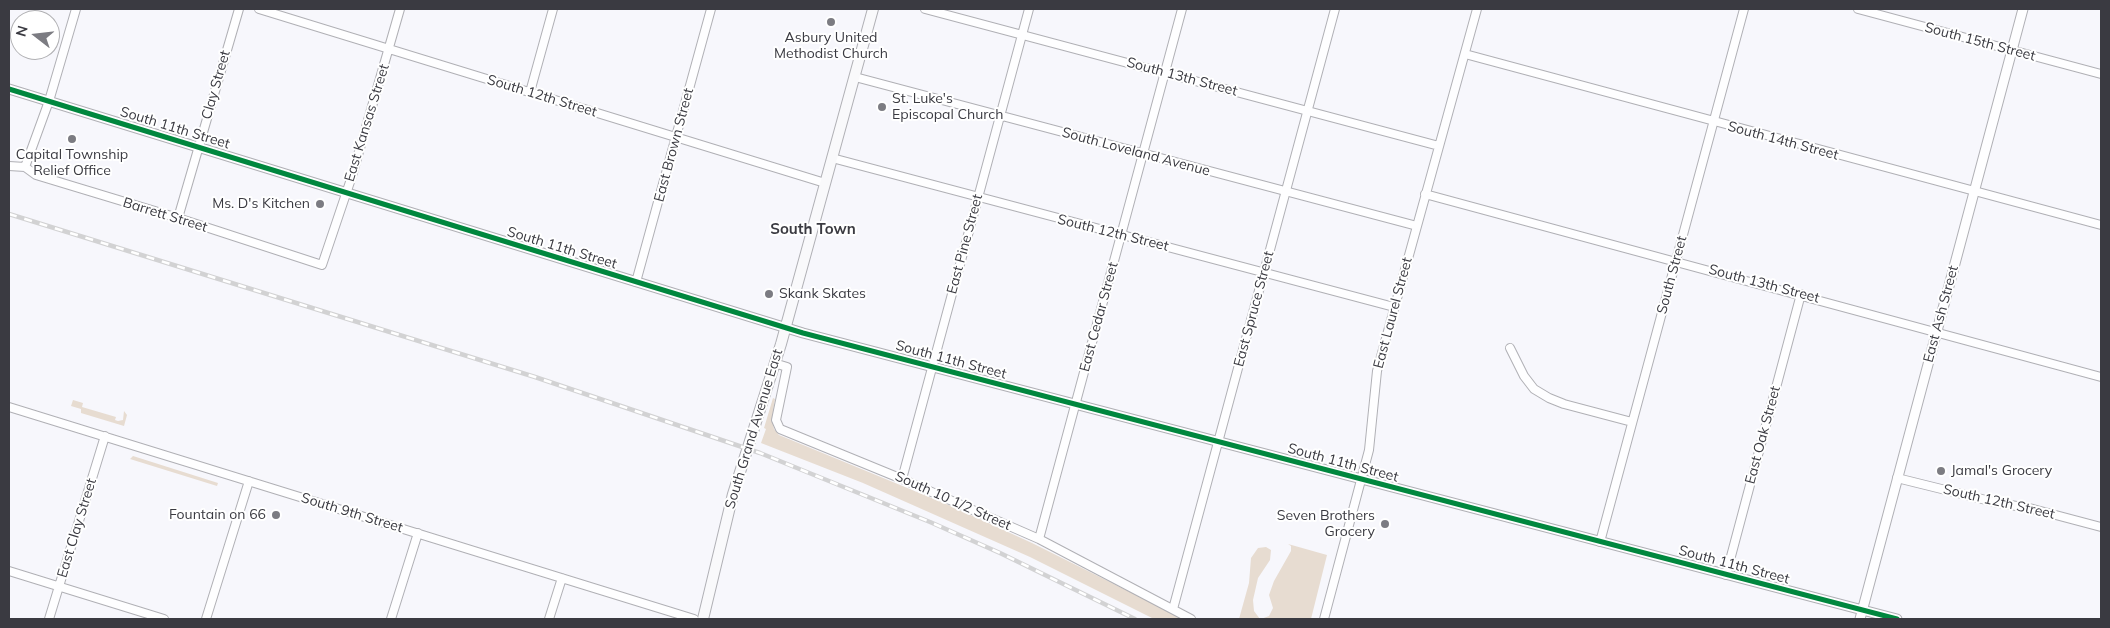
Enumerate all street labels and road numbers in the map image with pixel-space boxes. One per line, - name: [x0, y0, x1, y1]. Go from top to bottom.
- street label: South 15th Street: [1923, 19, 2037, 65]
- street label: Clay Street: [198, 49, 234, 121]
- street label: South 13th Street: [1125, 54, 1239, 100]
- street label: East Kansas Street: [341, 62, 393, 184]
- street label: South 12th Street: [485, 71, 599, 121]
- street label: East Brown Street: [651, 86, 697, 204]
- street label: South 11th Street: [118, 103, 232, 153]
- street label: South 14th Street: [1726, 118, 1840, 164]
- street label: South Loveland Avenue: [1060, 124, 1212, 180]
- street label: East Pine Street: [944, 192, 986, 296]
- street label: Barrett Street: [121, 194, 209, 236]
- street label: South 12th Street: [1056, 211, 1170, 255]
- street label: South 11th Street: [505, 223, 619, 273]
- street label: South Street: [1653, 234, 1691, 316]
- street label: East Spruce Street: [1230, 249, 1278, 369]
- street label: East Laurel Street: [1370, 256, 1416, 370]
- street label: East Cedar Street: [1076, 260, 1122, 374]
- street label: South 13th Street: [1707, 261, 1821, 307]
- street label: East Ash Street: [1920, 264, 1962, 364]
- street label: South 11th Street: [894, 337, 1008, 383]
- street label: South Grand Avenue East: [722, 347, 786, 511]
- street label: East Oak Street: [1742, 384, 1784, 486]
- street label: South 11th Street: [1286, 440, 1400, 486]
- street label: South 10 1/2 Street: [892, 468, 1014, 534]
- street label: East Clay Street: [54, 476, 100, 580]
- street label: South 12th Street: [1942, 481, 2056, 523]
- street label: South 9th Street: [299, 490, 405, 536]
- street label: South 11th Street: [1677, 542, 1791, 588]

